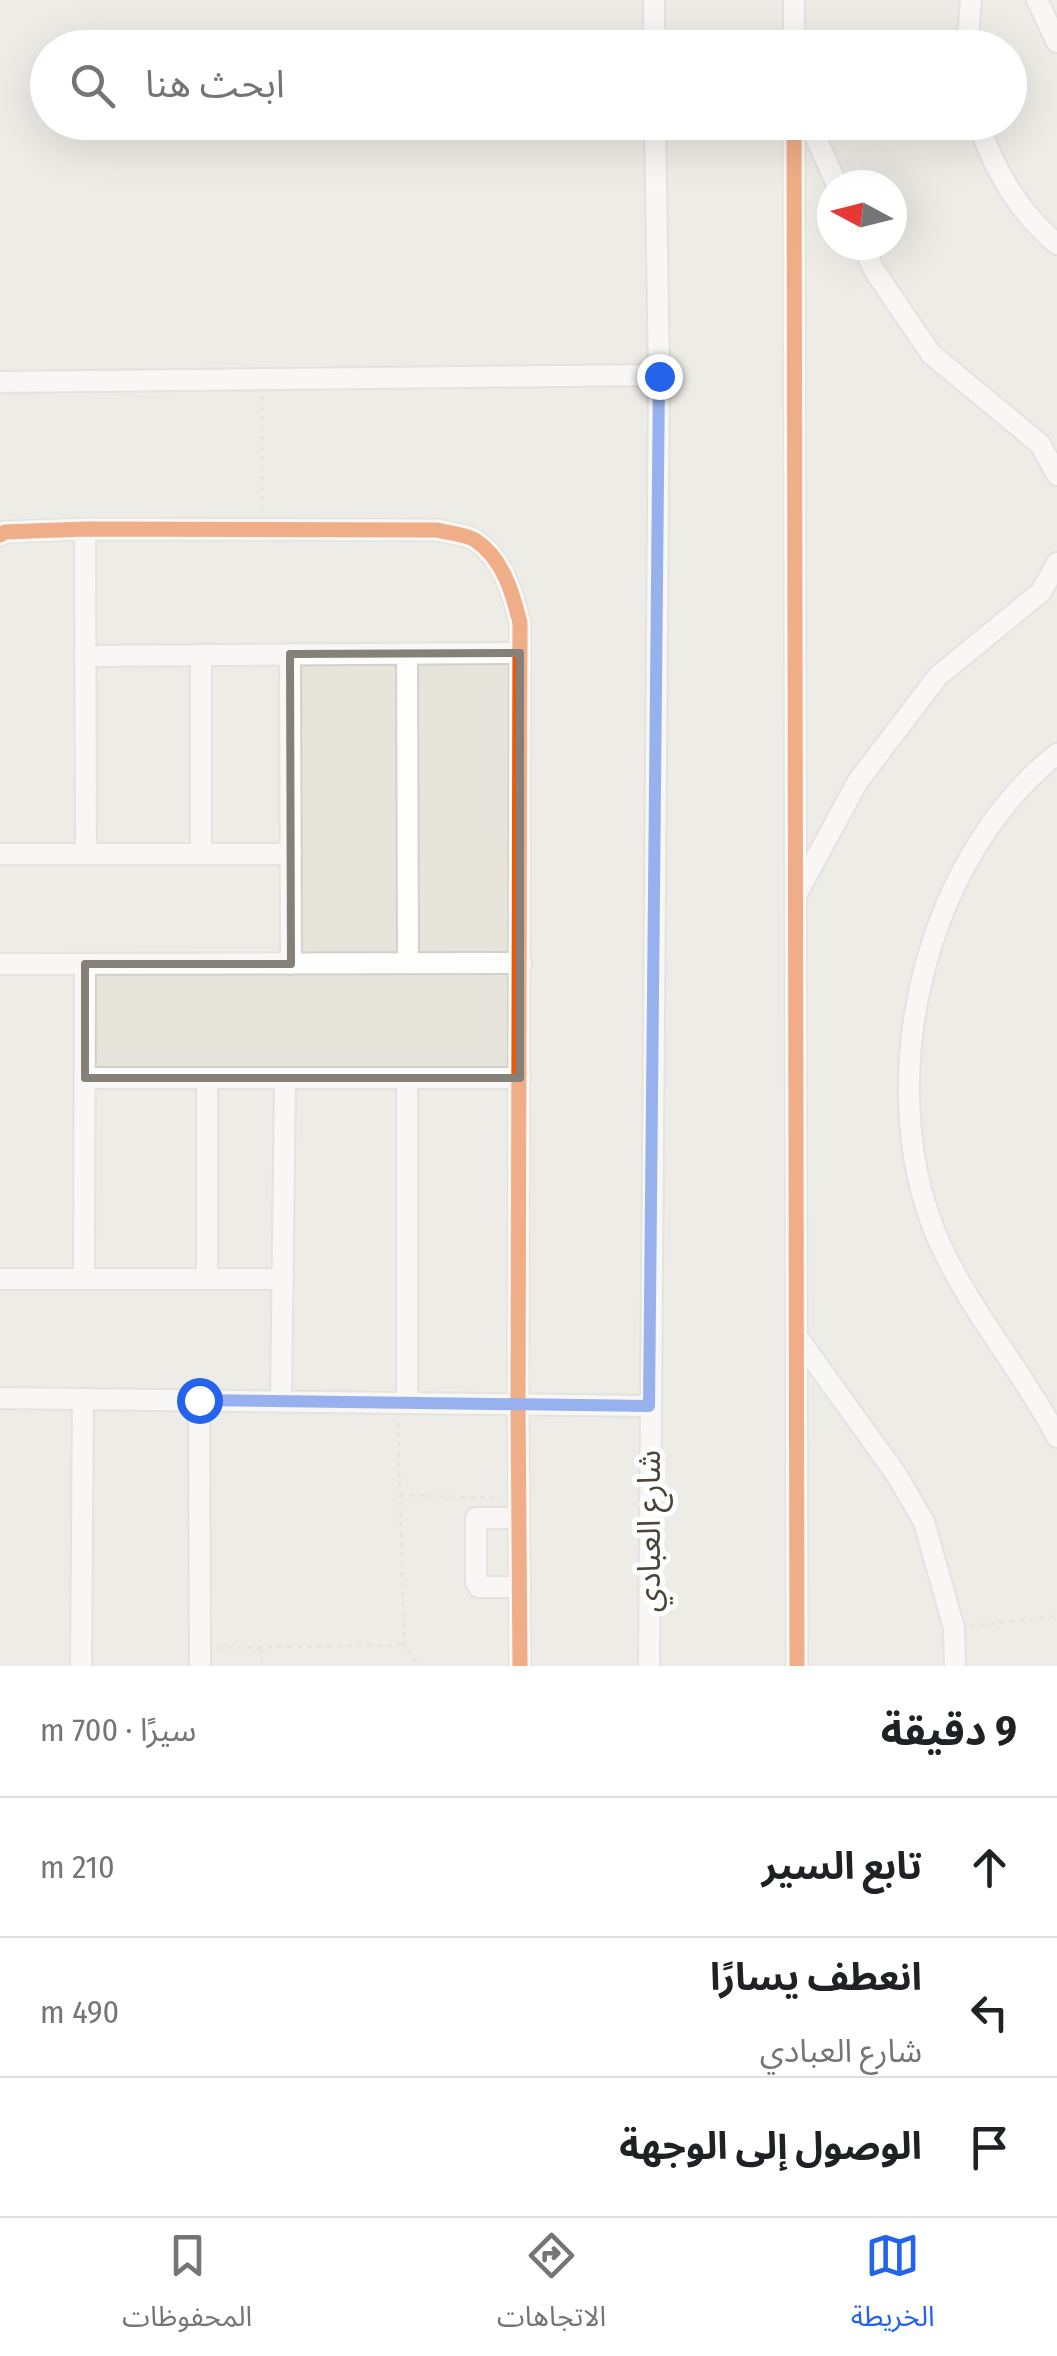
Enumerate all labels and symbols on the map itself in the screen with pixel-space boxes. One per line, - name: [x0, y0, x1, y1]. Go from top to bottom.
- north arrow: [817, 170, 907, 260]
- route end: [637, 354, 683, 400]
- route start: [177, 1378, 223, 1424]
- street label: شارع العبادي: [630, 1450, 673, 1612]

